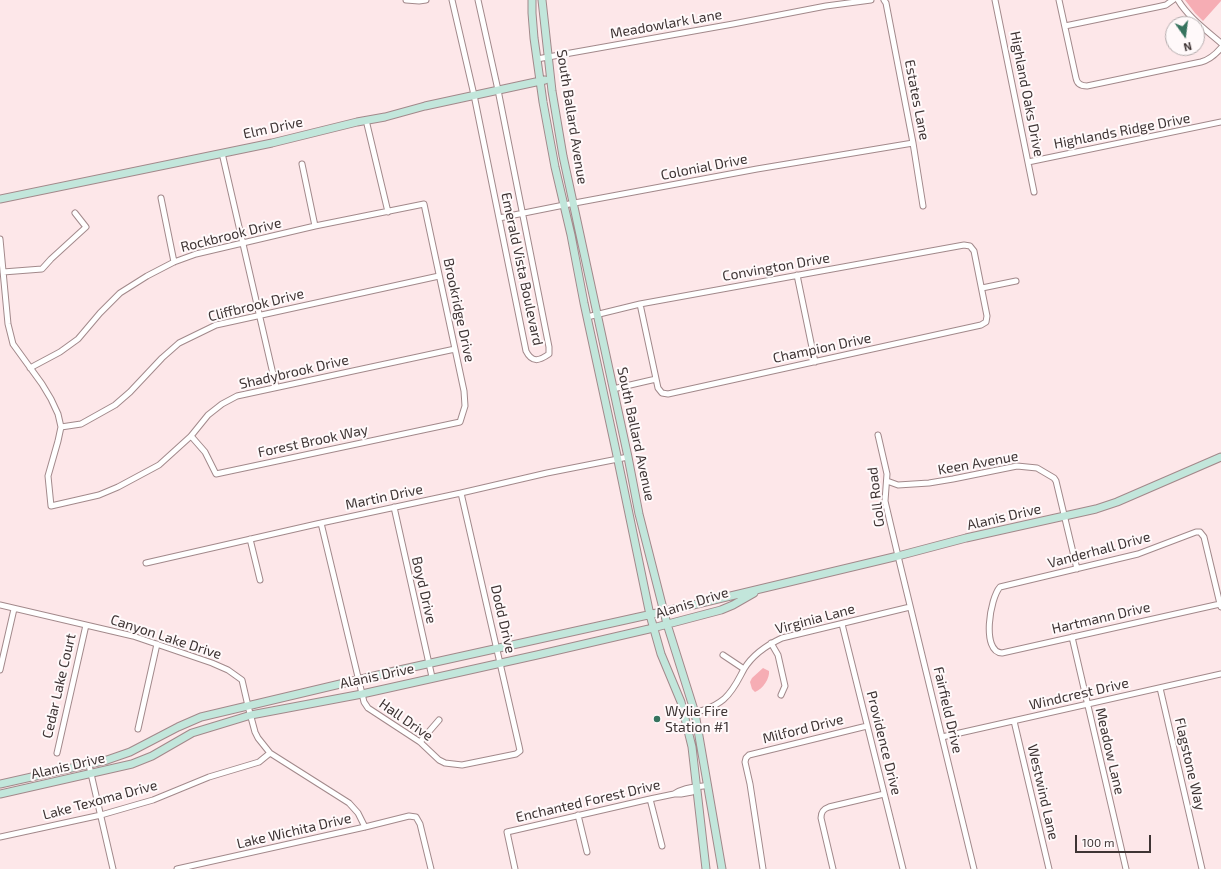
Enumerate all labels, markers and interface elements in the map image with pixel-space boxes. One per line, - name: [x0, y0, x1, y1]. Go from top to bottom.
- street label: Meadowlark Lane: [609, 6, 723, 42]
- north arrow: [1165, 16, 1205, 56]
- street label: Highland Oaks Drive: [1007, 30, 1047, 158]
- text: N: [1182, 40, 1193, 54]
- street label: South Ballard Avenue: [553, 48, 591, 186]
- street label: Estates Lane: [901, 58, 933, 142]
- street label: Highlands Ridge Drive: [1052, 110, 1192, 152]
- street label: Elm Drive: [242, 113, 304, 143]
- street label: Colonial Drive: [659, 150, 749, 184]
- street label: Emerald Vista Boulevard: [498, 191, 546, 347]
- street label: Rockbrook Drive: [179, 214, 283, 256]
- street label: Convington Drive: [721, 249, 831, 285]
- street label: Brookridge Drive: [440, 256, 478, 364]
- street label: Cliffbrook Drive: [206, 285, 306, 325]
- street label: Champion Drive: [771, 329, 873, 367]
- street label: Shadybrook Drive: [238, 351, 350, 393]
- street label: South Ballard Avenue: [614, 366, 658, 502]
- street label: Forest Brook Way: [256, 421, 370, 461]
- street label: Keen Avenue: [937, 448, 1019, 478]
- street label: Goll Road: [864, 466, 888, 528]
- street label: Martin Drive: [344, 481, 424, 513]
- street label: Alanis Drive: [965, 500, 1043, 534]
- street label: Vanderhall Drive: [1046, 528, 1152, 572]
- street label: Boyd Drive: [408, 555, 440, 625]
- street label: Dodd Drive: [487, 583, 519, 655]
- street label: Alanis Drive: [653, 584, 731, 622]
- street label: Hartmann Drive: [1050, 599, 1152, 637]
- street label: Virginia Lane: [773, 600, 857, 638]
- street label: Canyon Lake Drive: [108, 611, 224, 663]
- street label: Cedar Lake Court: [39, 632, 79, 740]
- street label: Alanis Drive: [338, 660, 416, 692]
- street label: Fairfield Drive: [930, 665, 966, 755]
- street label: Windcrest Drive: [1028, 674, 1130, 714]
- street label: Providence Drive: [863, 689, 905, 797]
- street label: Hall Drive: [376, 695, 436, 745]
- place label: Wylie Fire Station #1: [665, 703, 729, 736]
- street label: Meadow Lane: [1092, 706, 1128, 796]
- street label: Milford Drive: [761, 711, 845, 747]
- marker: Wylie Fire Station #1: [652, 714, 662, 724]
- street label: Flagstone Way: [1171, 716, 1209, 812]
- street label: Westwind Lane: [1024, 742, 1062, 842]
- street label: Alanis Drive: [29, 749, 107, 783]
- street label: Enchanted Forest Drive: [514, 776, 662, 826]
- street label: Lake Texoma Drive: [41, 777, 159, 823]
- street label: Lake Wichita Drive: [235, 810, 353, 852]
- scale bar: [1077, 827, 1153, 853]
- text: 100 m: [1082, 835, 1114, 849]

